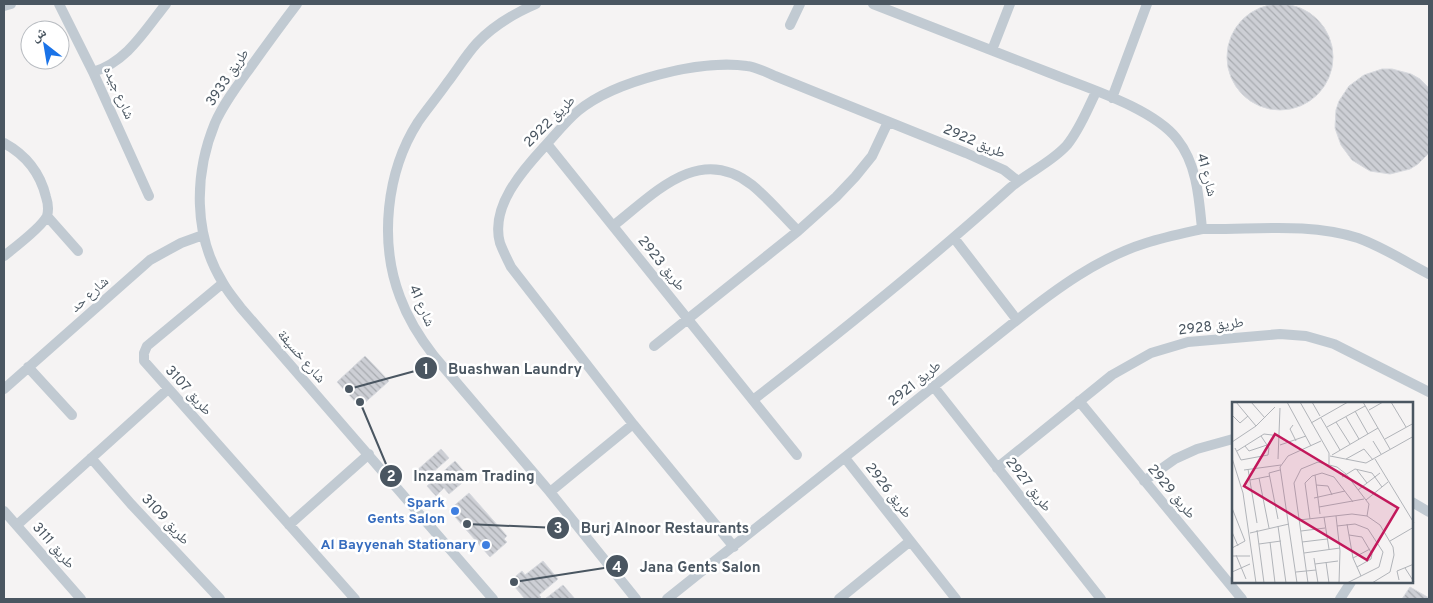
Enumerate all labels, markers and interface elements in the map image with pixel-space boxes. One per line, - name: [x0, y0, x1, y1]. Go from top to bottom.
- north arrow: [20, 20, 70, 70]
- text: ش: [28, 24, 50, 46]
- street label: طريق 3933: [203, 46, 253, 110]
- street label: شارع جيده: [99, 64, 137, 122]
- street label: طريق 2922: [521, 93, 579, 151]
- street label: طريق 2922: [940, 121, 1008, 163]
- street label: شارع 41: [1192, 152, 1220, 198]
- street label: طريق 2923: [634, 233, 688, 295]
- street label: شارع حد: [67, 273, 113, 317]
- street label: شارع 41: [404, 283, 438, 329]
- street label: طريق 2928: [1177, 315, 1245, 339]
- street label: شارع خسيفة: [273, 327, 329, 387]
- callout: Buashwan Laundry: [413, 353, 592, 383]
- street label: طريق 2921: [885, 358, 945, 410]
- text: 1: [423, 361, 429, 380]
- text: Buashwan Laundry: [448, 361, 583, 380]
- street label: طريق 3107: [161, 362, 215, 420]
- inset map: [1232, 402, 1413, 583]
- street label: طريق 2927: [1001, 454, 1055, 516]
- street label: طريق 2926: [861, 460, 915, 522]
- callout: Inzamam Trading: [378, 461, 545, 491]
- street label: طريق 2929: [1143, 461, 1199, 523]
- text: 2: [386, 468, 396, 487]
- text: Inzamam Trading: [413, 468, 535, 487]
- street label: طريق 3109: [137, 491, 193, 549]
- place label: Spark Gents Salon: [367, 495, 445, 528]
- marker: Spark Gents Salon: [449, 505, 461, 517]
- callout: Burj Alnoor Restaurants: [545, 513, 759, 543]
- street label: طريق 3111: [28, 519, 78, 573]
- text: 3: [554, 520, 563, 539]
- text: Burj Alnoor Restaurants: [581, 520, 749, 539]
- place label: Al Bayyenah Stationary: [321, 537, 476, 554]
- marker: Al Bayyenah Stationary: [480, 539, 492, 551]
- callout: Jana Gents Salon: [604, 551, 770, 581]
- text: 4: [612, 559, 622, 578]
- text: Jana Gents Salon: [639, 559, 761, 578]

